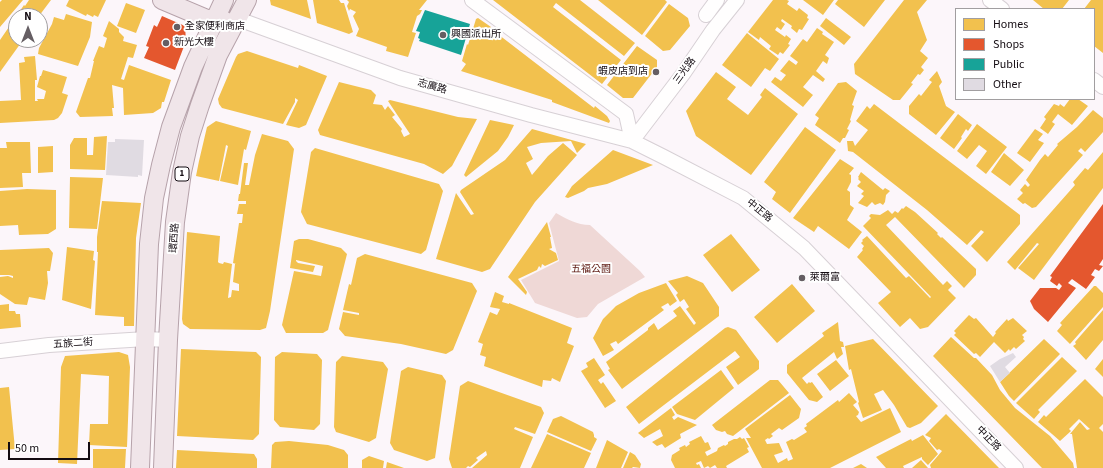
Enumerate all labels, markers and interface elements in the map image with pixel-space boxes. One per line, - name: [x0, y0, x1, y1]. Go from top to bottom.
- north arrow: [8, 8, 48, 48]
- legend: [955, 8, 1095, 100]
- text: N: [24, 9, 32, 24]
- text: Homes: [993, 16, 1028, 33]
- place label: 全家便利商店: [185, 21, 245, 33]
- marker: 全家便利商店: [172, 22, 182, 32]
- place label: 興國派出所: [451, 29, 501, 41]
- marker: 興國派出所: [438, 30, 448, 40]
- text: Shops: [993, 36, 1024, 53]
- place label: 新光大樓: [174, 37, 214, 49]
- marker: 新光大樓: [161, 38, 171, 48]
- street label: 三光路: [671, 55, 699, 87]
- text: Public: [993, 56, 1024, 73]
- place label: 蝦皮店到店: [598, 66, 648, 78]
- marker: 蝦皮店到店: [651, 67, 661, 77]
- text: Other: [993, 76, 1022, 93]
- street label: 志廣路: [416, 77, 448, 97]
- road number: 1: [175, 167, 189, 181]
- street label: 中正路: [744, 197, 774, 225]
- street label: 環西路: [168, 223, 182, 253]
- park label: 五福公園: [571, 264, 611, 276]
- place label: 萊爾富: [810, 272, 840, 284]
- marker: 萊爾富: [797, 273, 807, 283]
- street label: 五族二街: [53, 337, 93, 351]
- street label: 中正路: [973, 424, 1003, 454]
- scale bar: [10, 434, 92, 460]
- text: 50 m: [15, 440, 39, 457]

